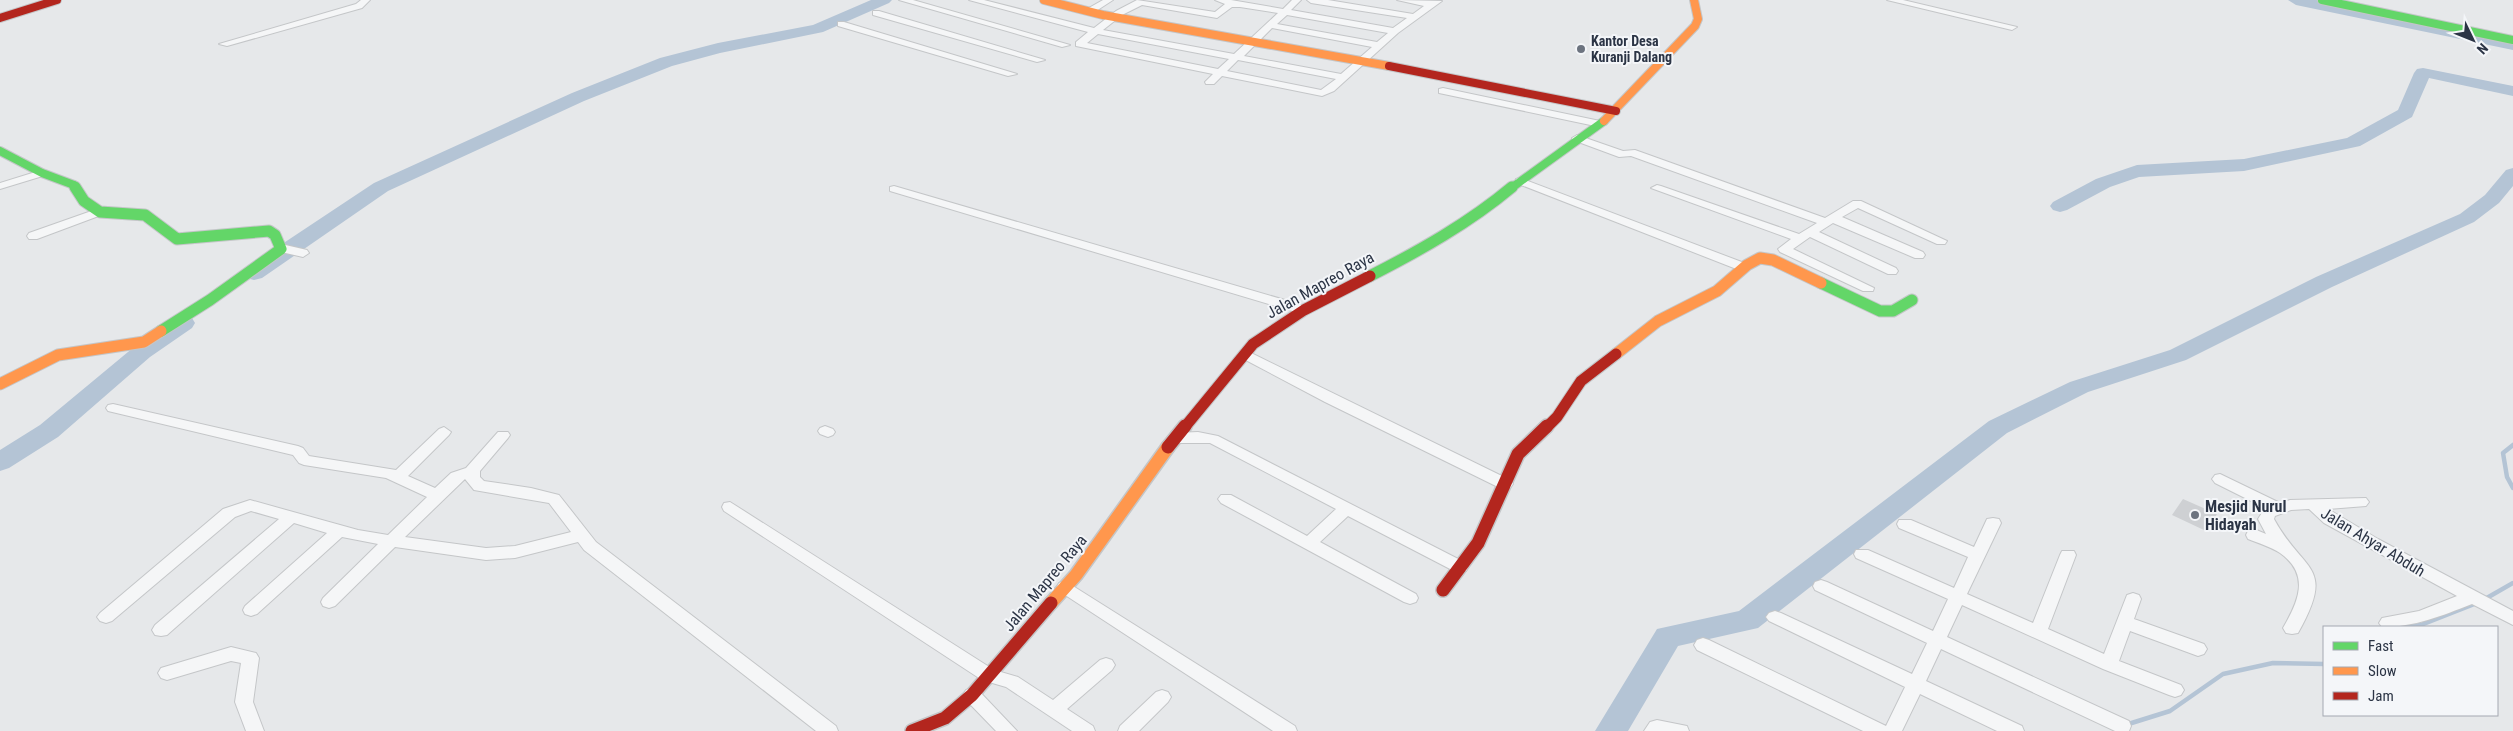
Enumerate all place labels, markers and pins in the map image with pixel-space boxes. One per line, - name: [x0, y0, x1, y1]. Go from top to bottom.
- place label: Kantor Desa Kuranji Dalang: [1591, 33, 1672, 65]
- marker: Kantor Desa Kuranji Dalang: [1575, 43, 1587, 55]
- place label: Mesjid Nurul Hidayah: [2205, 497, 2286, 534]
- marker: Mesjid Nurul Hidayah: [2189, 509, 2201, 521]

